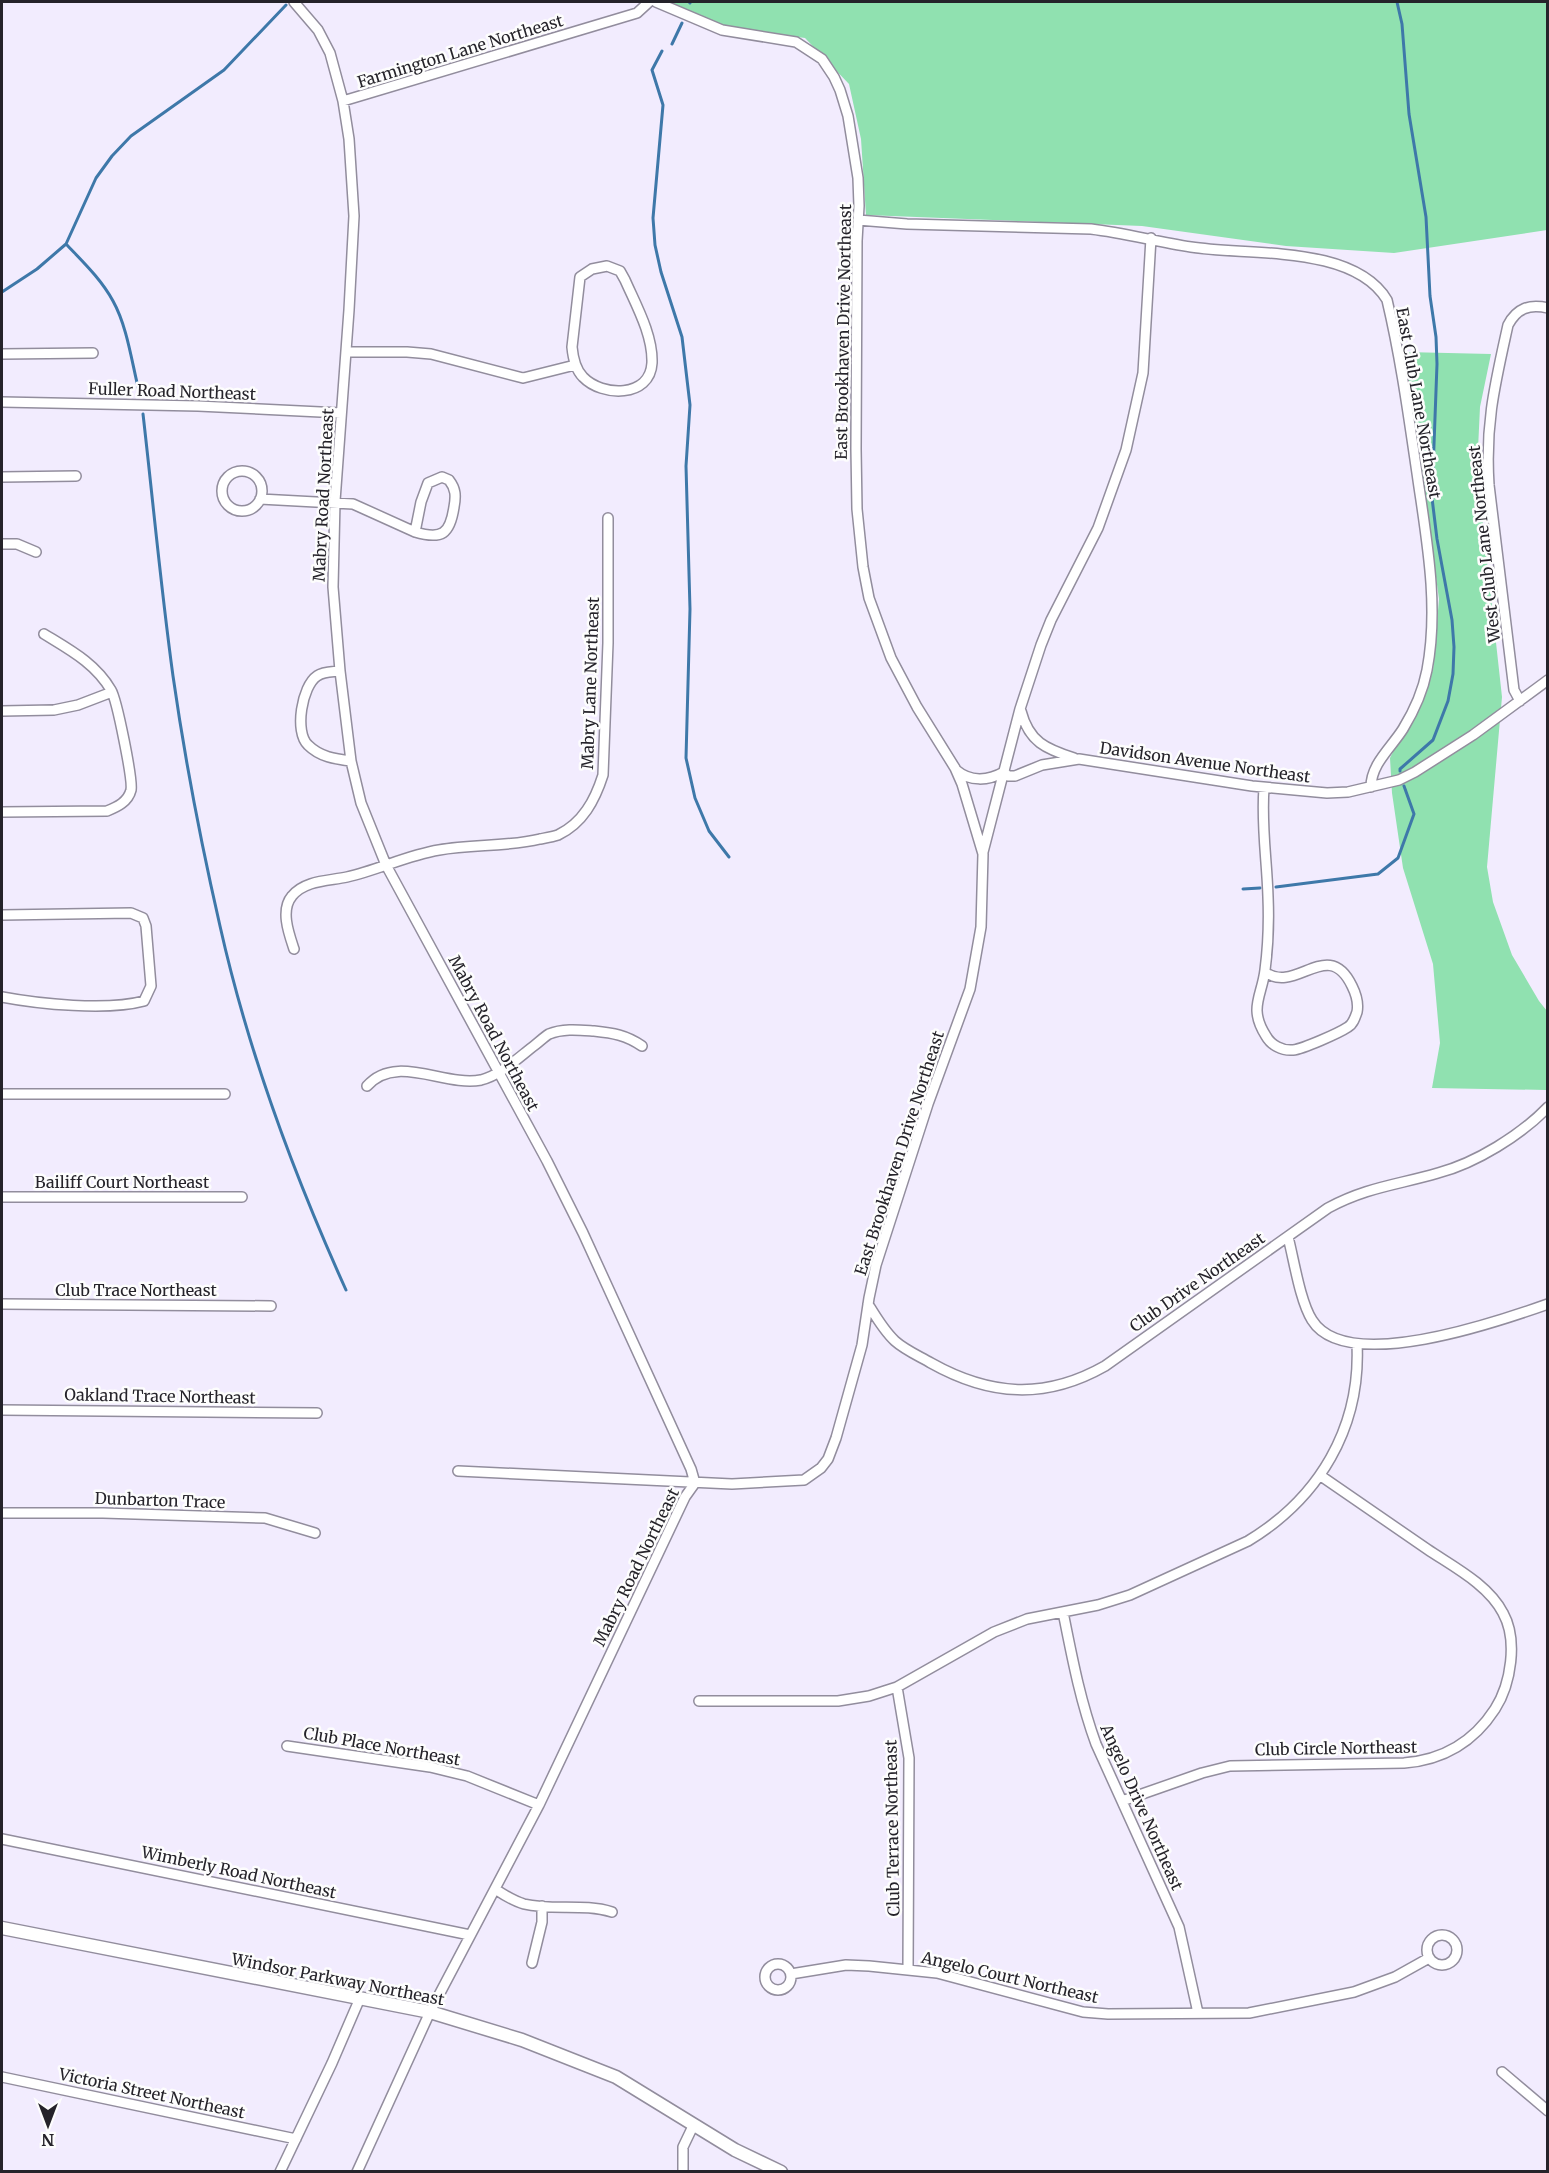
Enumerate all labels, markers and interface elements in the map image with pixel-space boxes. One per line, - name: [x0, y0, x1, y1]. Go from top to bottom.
- street label: Farmington Lane Northeast: [355, 10, 566, 92]
- street label: East Brookhaven Drive Northeast: [831, 203, 855, 460]
- street label: East Club Lane Northeast: [1392, 306, 1446, 501]
- street label: Fuller Road Northeast: [88, 378, 257, 404]
- street label: Mabry Road Northeast: [308, 407, 338, 582]
- street label: West Club Lane Northeast: [1464, 444, 1504, 645]
- street label: Mabry Lane Northeast: [577, 596, 603, 770]
- street label: Davidson Avenue Northeast: [1098, 737, 1312, 787]
- street label: Mabry Road Northeast: [444, 952, 544, 1115]
- street label: East Brookhaven Drive Northeast: [850, 1027, 948, 1278]
- street label: Bailiff Court Northeast: [35, 1172, 210, 1192]
- street label: Club Drive Northeast: [1126, 1227, 1269, 1336]
- street label: Club Trace Northeast: [55, 1280, 218, 1300]
- street label: Oakland Trace Northeast: [64, 1384, 257, 1408]
- street label: Mabry Road Northeast: [589, 1484, 683, 1649]
- street label: Dunbarton Trace: [94, 1488, 226, 1512]
- street label: Angelo Drive Northeast: [1096, 1720, 1188, 1894]
- street label: Club Place Northeast: [302, 1722, 463, 1770]
- street label: Club Circle Northeast: [1255, 1737, 1418, 1759]
- street label: Club Terrace Northeast: [880, 1739, 904, 1917]
- street label: Wimberly Road Northeast: [139, 1841, 339, 1903]
- street label: Angelo Court Northeast: [919, 1947, 1101, 2007]
- street label: Windsor Parkway Northeast: [229, 1948, 447, 2010]
- street label: Victoria Street Northeast: [56, 2063, 248, 2123]
- north arrow: [18, 2095, 78, 2155]
- text: N: [41, 2130, 54, 2150]

